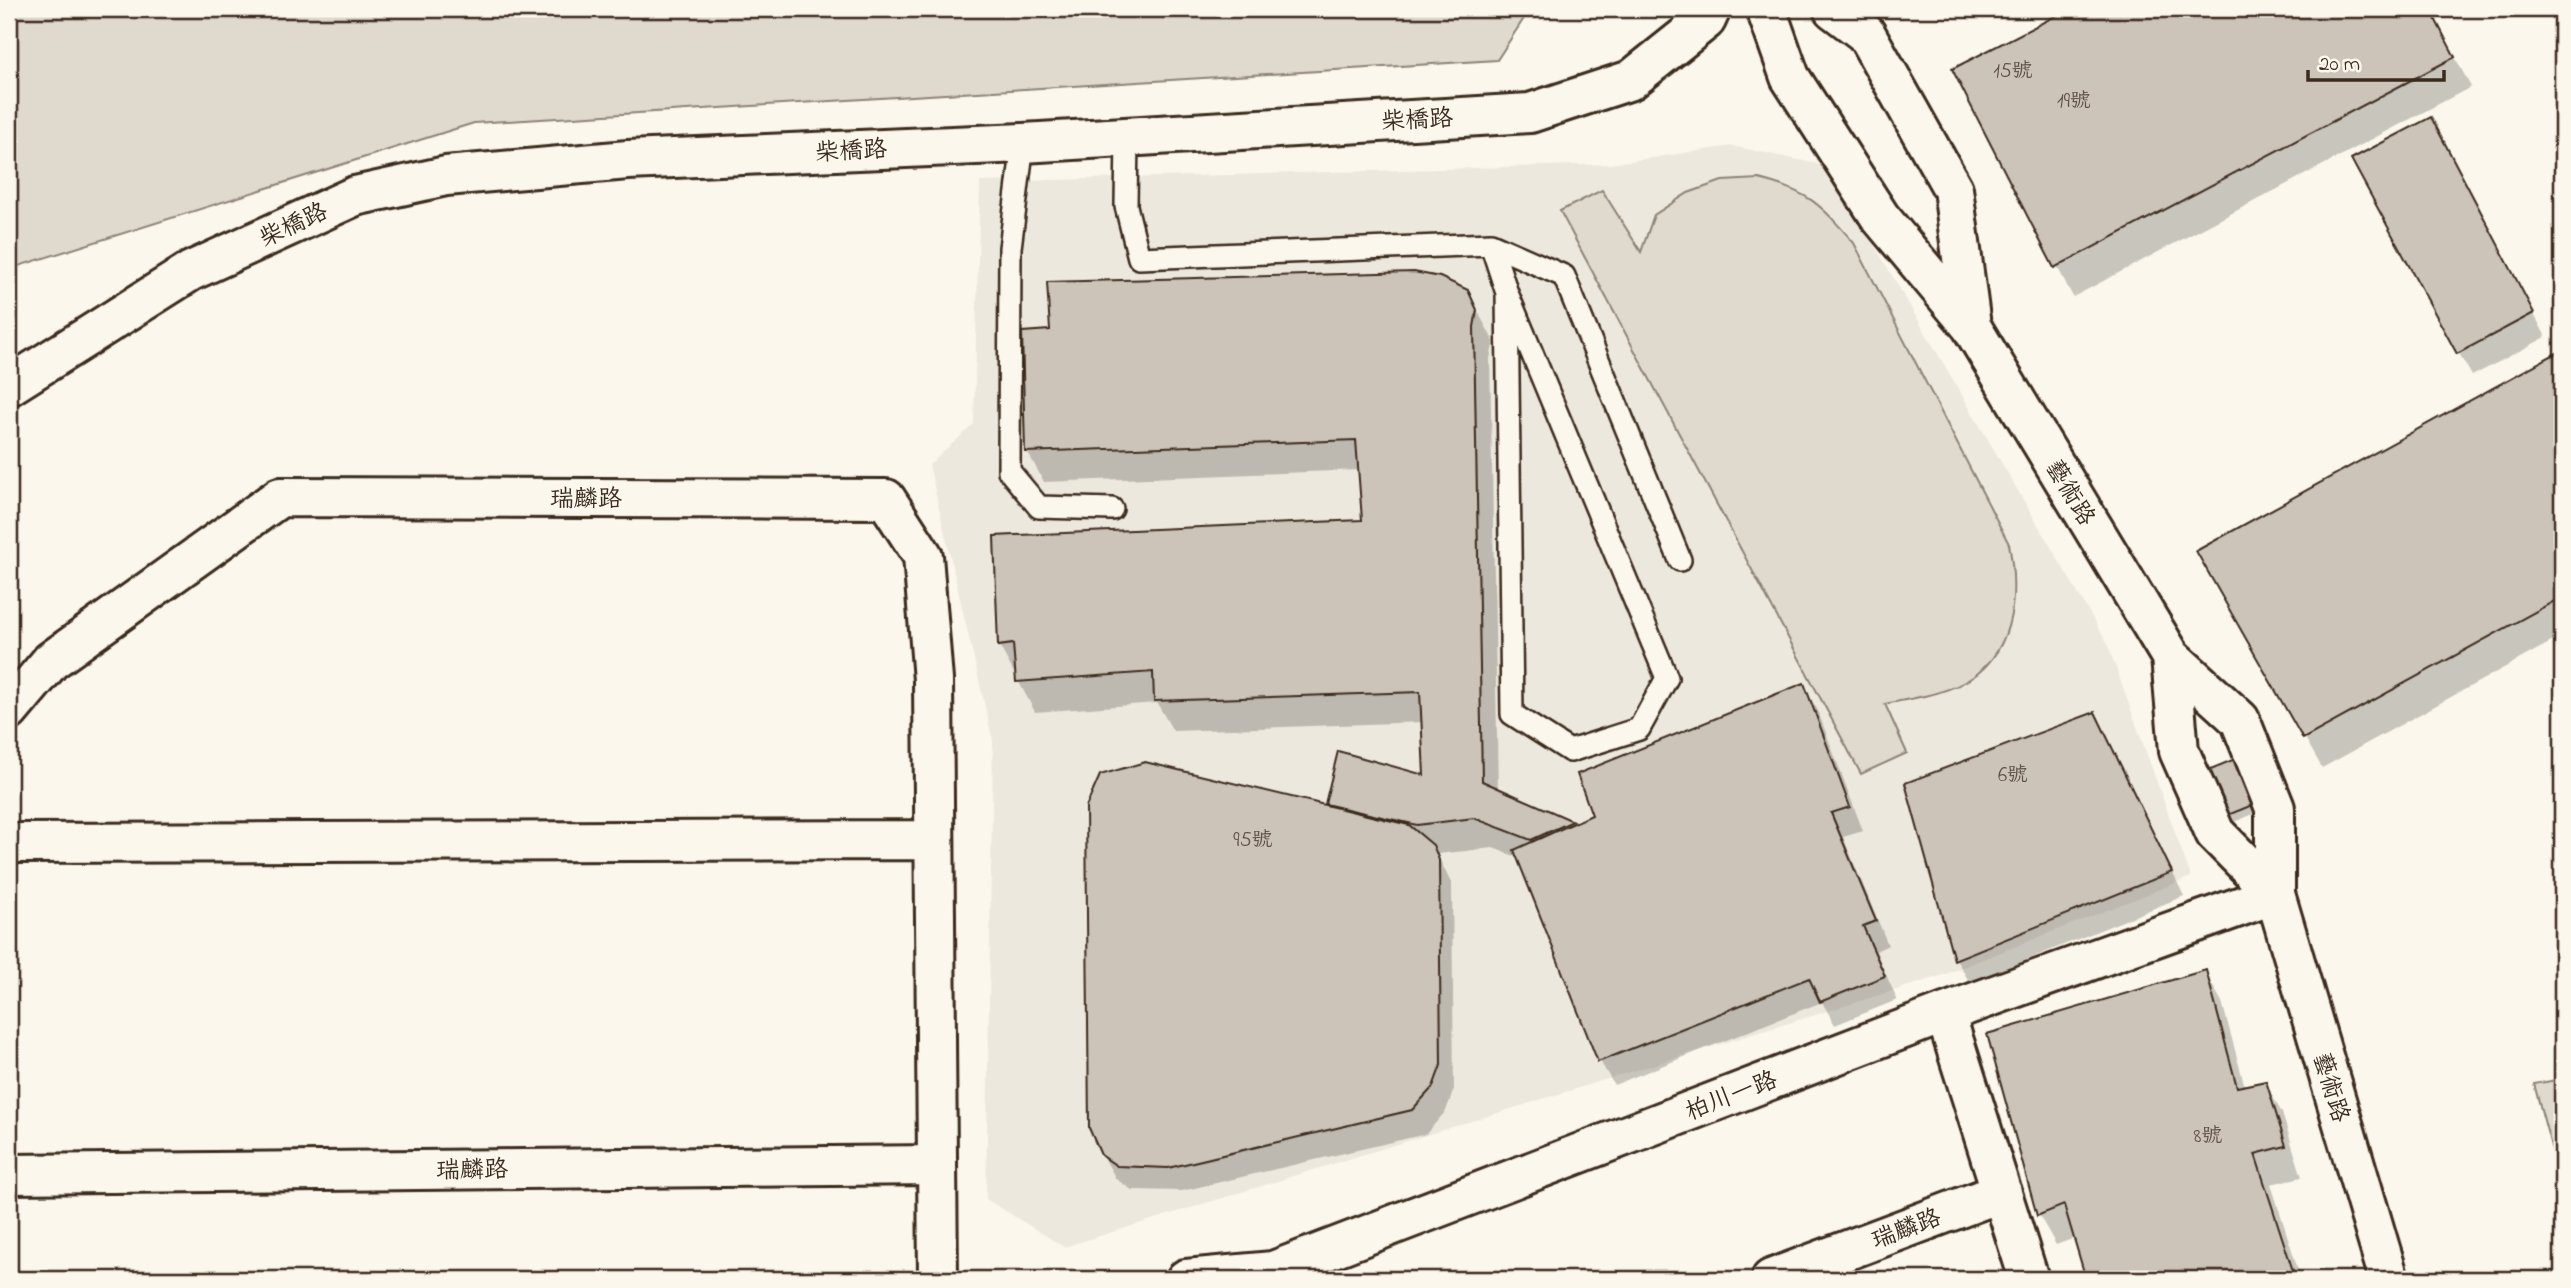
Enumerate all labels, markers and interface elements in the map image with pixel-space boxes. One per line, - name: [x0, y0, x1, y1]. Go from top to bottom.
- scale bar: [2308, 38, 2445, 82]
- text: 20 m: [2319, 50, 2360, 80]
- house number: 15號: [1993, 57, 2033, 87]
- house number: 19號: [2057, 87, 2091, 117]
- street label: 柴橋路: [1380, 102, 1454, 141]
- street label: 柴橋路: [814, 133, 888, 172]
- street label: 柴橋路: [254, 195, 334, 257]
- street label: 藝術路: [2035, 453, 2102, 533]
- street label: 瑞麟路: [550, 483, 622, 518]
- house number: 6號: [1998, 761, 2028, 791]
- house number: 95號: [1233, 826, 1273, 856]
- street label: 藝術路: [2302, 1048, 2357, 1127]
- street label: 柏川一路: [1681, 1064, 1783, 1131]
- house number: 8號: [2194, 1122, 2222, 1152]
- street label: 瑞麟路: [436, 1153, 508, 1190]
- street label: 瑞麟路: [1867, 1201, 1947, 1260]

